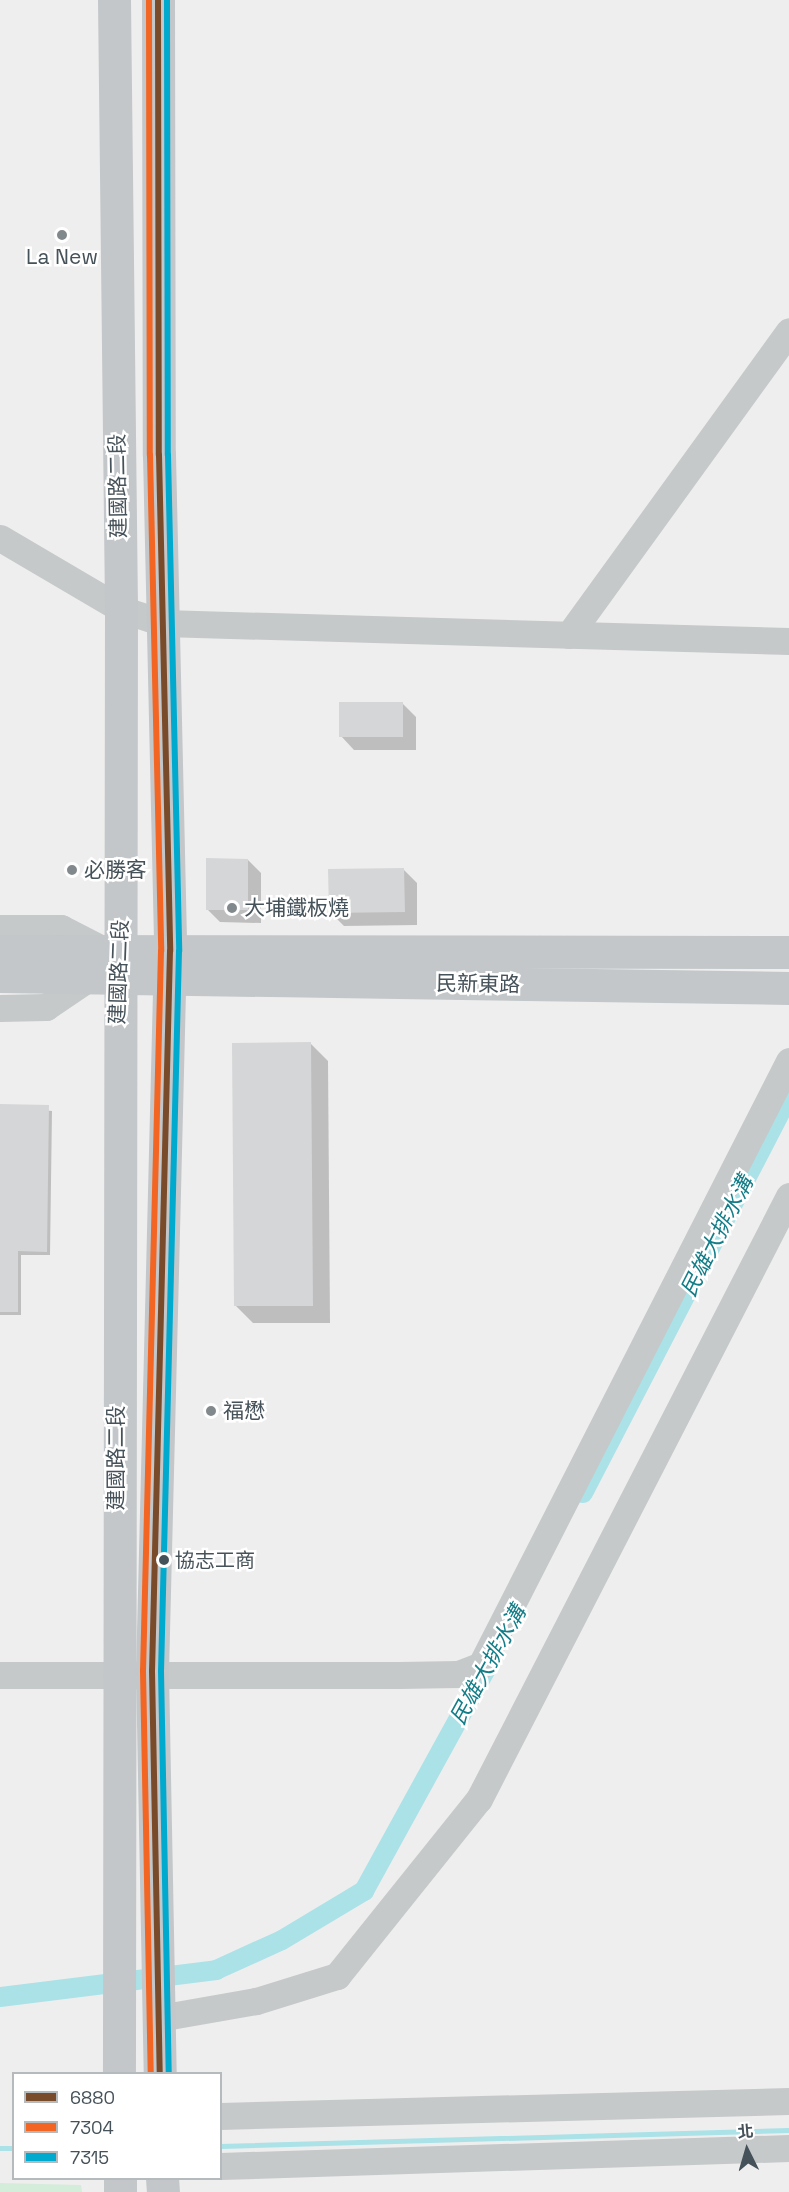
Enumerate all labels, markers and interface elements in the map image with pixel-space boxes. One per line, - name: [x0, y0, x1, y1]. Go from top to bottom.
- marker: La New: [55, 228, 69, 242]
- place label: La New: [26, 244, 98, 270]
- street label: 建國路二段: [104, 433, 132, 539]
- place label: 必勝客: [84, 857, 147, 883]
- marker: 必勝客: [65, 863, 79, 877]
- place label: 大埔鐵板燒: [244, 895, 349, 921]
- marker: 大埔鐵板燒: [225, 901, 239, 915]
- street label: 建國路二段: [105, 919, 133, 1025]
- street label: 民新東路: [436, 971, 520, 997]
- water label: 民雄大排水溝: [675, 1171, 759, 1301]
- place label: 福懋: [223, 1398, 265, 1424]
- marker: 福懋: [204, 1404, 218, 1418]
- street label: 建國路二段: [103, 1406, 129, 1510]
- place label: 協志工商: [175, 1548, 255, 1572]
- marker: 協志工商: [158, 1554, 170, 1566]
- water label: 民雄大排水溝: [444, 1601, 532, 1729]
- legend: [12, 2072, 222, 2180]
- text: 6880: [70, 2086, 115, 2109]
- text: 7304: [70, 2116, 114, 2139]
- north arrow: [717, 2120, 777, 2180]
- text: 北: [736, 2120, 754, 2143]
- text: 7315: [70, 2146, 109, 2169]

